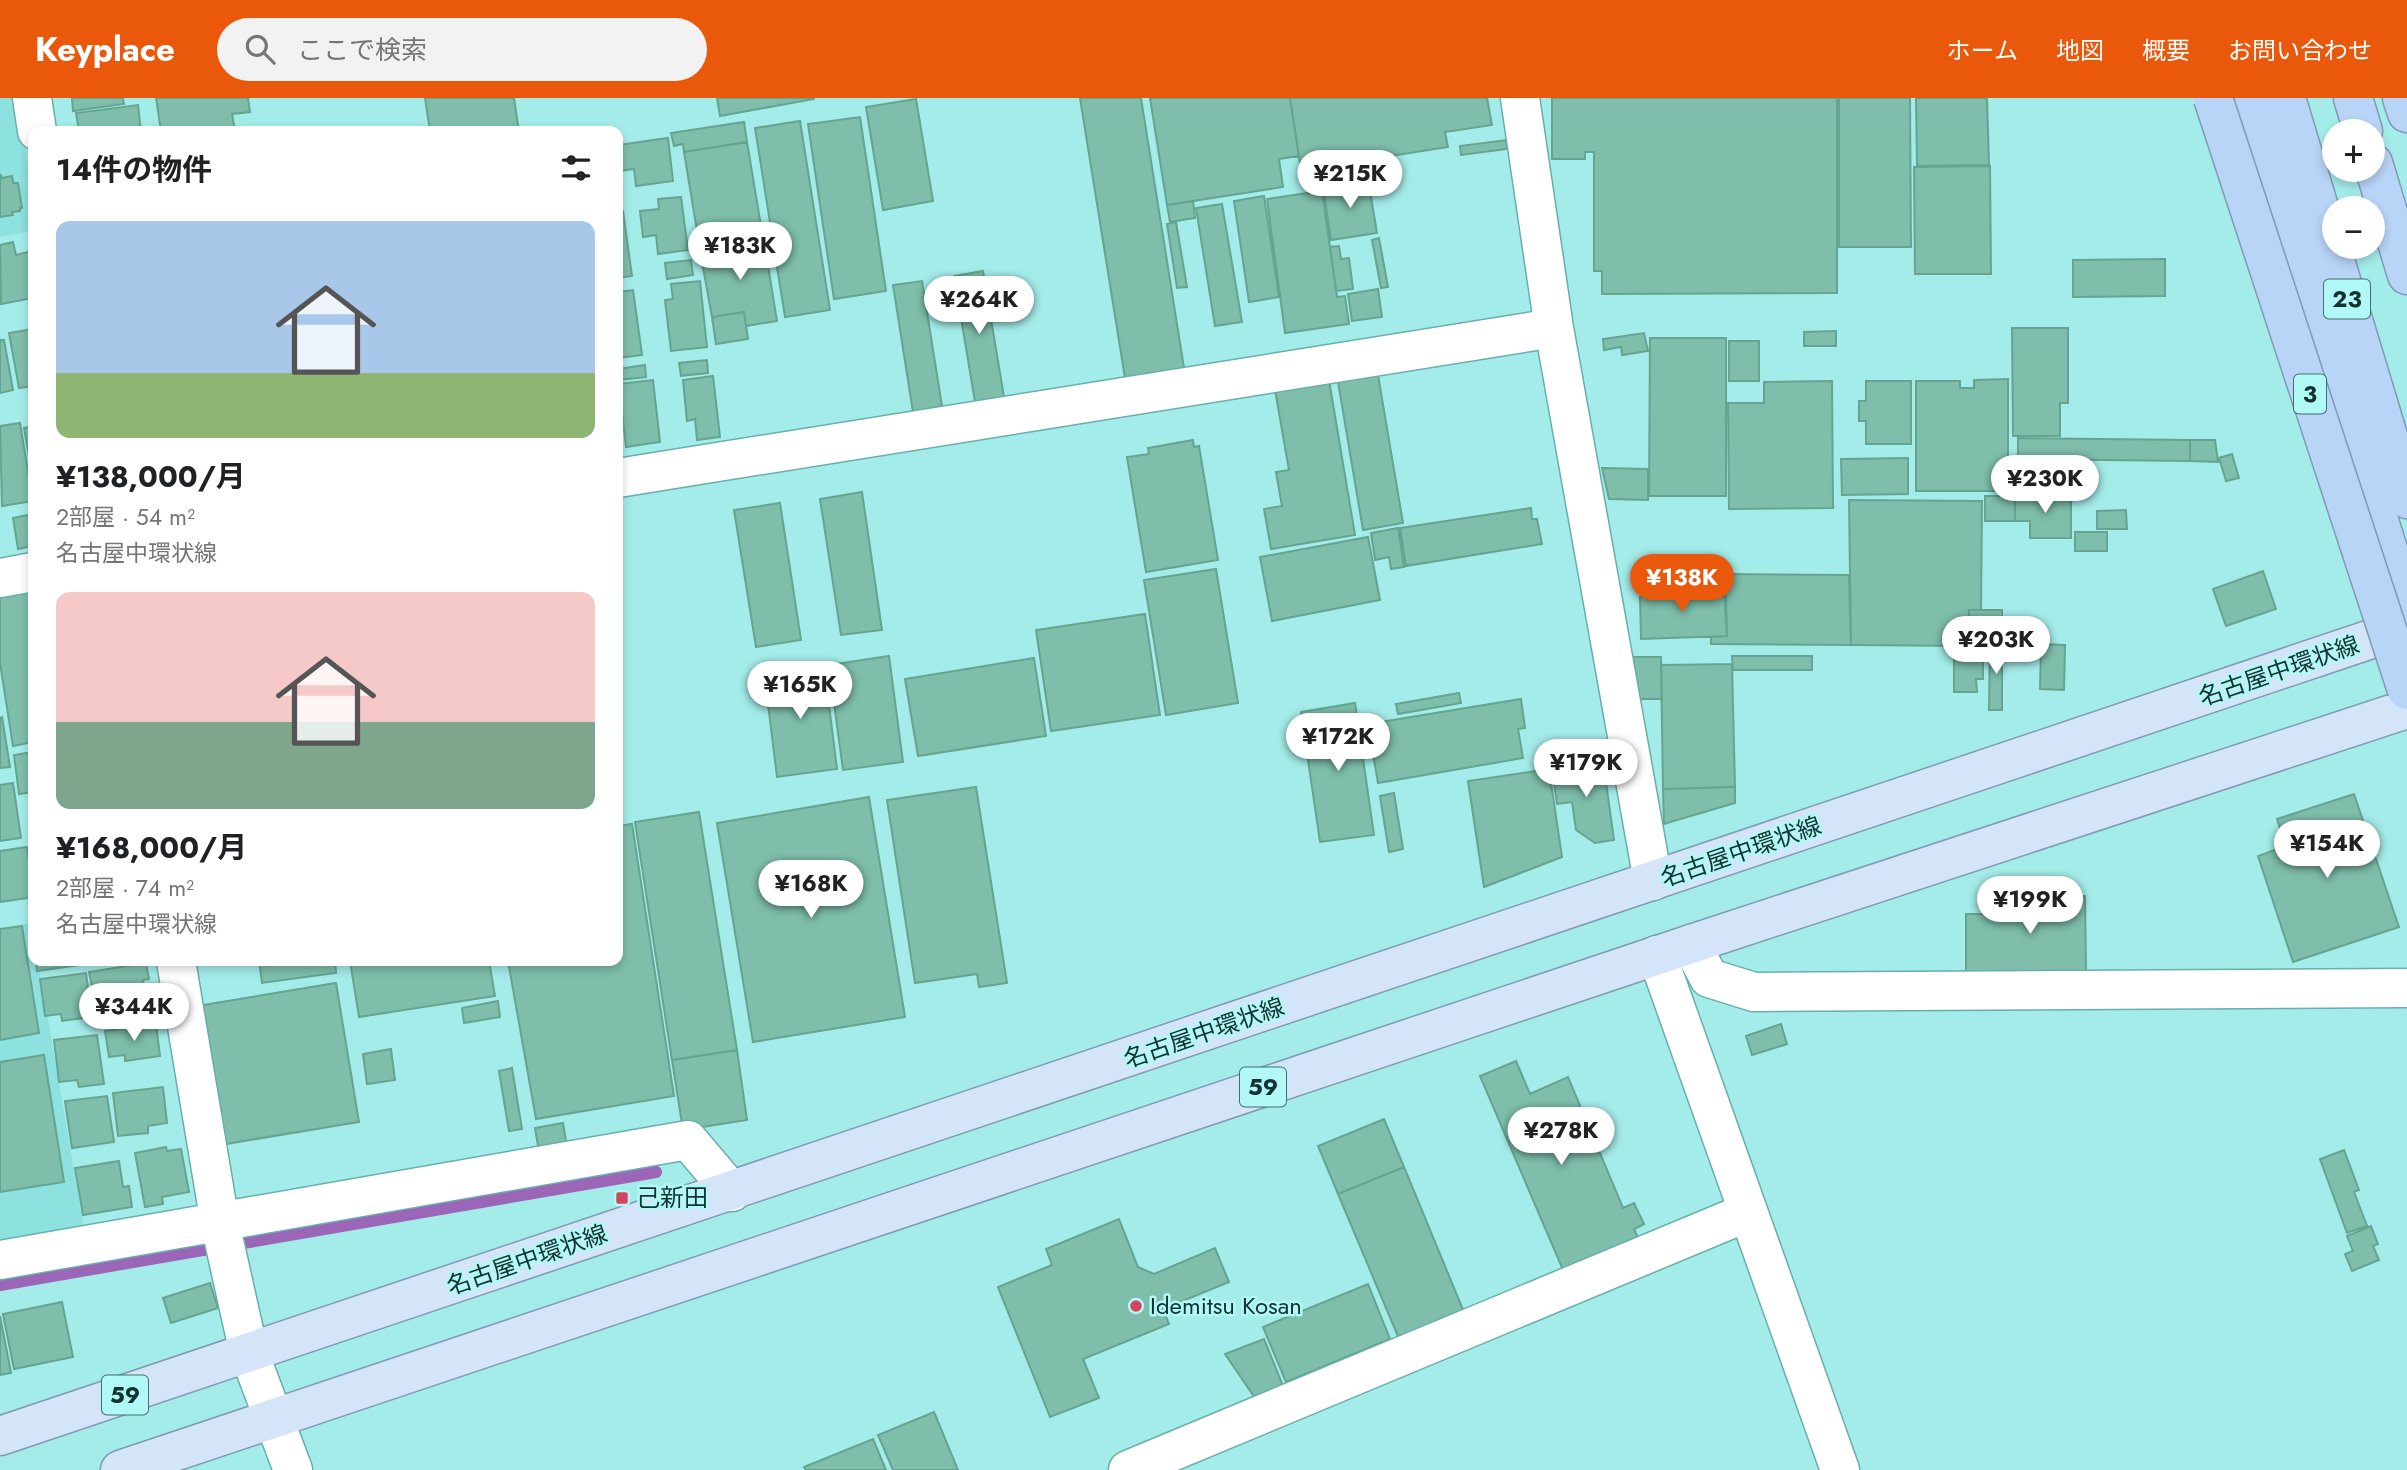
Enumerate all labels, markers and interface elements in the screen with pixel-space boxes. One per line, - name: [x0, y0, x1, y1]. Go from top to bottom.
- search box: [217, 18, 707, 81]
- text: Keyplace: [35, 26, 175, 73]
- icon: search: [241, 30, 279, 68]
- text: ここで検索: [297, 31, 427, 69]
- text: ホーム: [1947, 33, 2018, 68]
- text: 地図: [2056, 33, 2104, 68]
- text: 概要: [2142, 33, 2190, 68]
- text: お問い合わせ: [2228, 33, 2372, 68]
- map controls: [2322, 119, 2385, 259]
- button: +: [2322, 119, 2385, 182]
- text: 14件の物件: [56, 148, 212, 191]
- icon: filters: [557, 149, 595, 187]
- pin: ¥215K: [1301, 150, 1399, 210]
- text: ¥215K: [1313, 156, 1387, 190]
- button: −: [2322, 196, 2385, 259]
- pin: ¥183K: [691, 222, 789, 282]
- text: ¥183K: [704, 228, 776, 262]
- icon: home: [263, 267, 389, 393]
- pin: ¥264K: [930, 276, 1028, 336]
- road number: 23: [2324, 280, 2370, 318]
- text: ¥264K: [940, 282, 1018, 316]
- road number: 3: [2294, 374, 2326, 414]
- text: ¥138,000/月: [56, 455, 246, 498]
- pin: ¥230K: [1996, 456, 2094, 515]
- text: ¥230K: [2007, 461, 2083, 495]
- text: 2部屋 · 54 m²: [56, 500, 195, 534]
- text: 名古屋中環状線: [56, 536, 217, 570]
- pin: ¥138K: [1633, 554, 1731, 614]
- text: ¥138K: [1646, 560, 1718, 594]
- pin: ¥203K: [1947, 616, 2045, 676]
- text: ¥203K: [1958, 622, 2034, 656]
- street label: 名古屋中環状線: [2194, 627, 2364, 714]
- icon: home: [263, 638, 389, 764]
- pin: ¥165K: [751, 662, 849, 721]
- text: ¥165K: [763, 667, 837, 701]
- pin: ¥172K: [1289, 714, 1387, 773]
- text: ¥172K: [1302, 719, 1374, 753]
- pin: ¥179K: [1537, 740, 1635, 799]
- text: ¥179K: [1550, 745, 1622, 779]
- street label: 名古屋中環状線: [1656, 808, 1826, 895]
- pin: ¥154K: [2278, 820, 2376, 880]
- text: ¥168,000/月: [56, 826, 247, 869]
- text: ¥154K: [2290, 826, 2364, 860]
- pin: ¥168K: [762, 860, 860, 920]
- text: ¥168K: [775, 866, 847, 900]
- text: 2部屋 · 74 m²: [56, 871, 194, 905]
- pin: ¥199K: [1981, 876, 2079, 936]
- text: ¥199K: [1993, 882, 2067, 916]
- text: 名古屋中環状線: [56, 907, 217, 941]
- pin: ¥344K: [85, 984, 183, 1043]
- text: ¥344K: [95, 989, 173, 1023]
- street label: 名古屋中環状線: [1119, 989, 1289, 1076]
- road number: 59: [1240, 1068, 1286, 1106]
- pin: ¥278K: [1512, 1108, 1610, 1167]
- text: ¥278K: [1524, 1113, 1598, 1147]
- place label: 己新田: [636, 1180, 708, 1215]
- marker: 己新田: [614, 1190, 630, 1206]
- street label: 名古屋中環状線: [442, 1216, 612, 1303]
- place label: Idemitsu Kosan: [1150, 1288, 1302, 1323]
- marker: Idemitsu Kosan: [1128, 1298, 1144, 1314]
- road number: 59: [102, 1376, 148, 1414]

